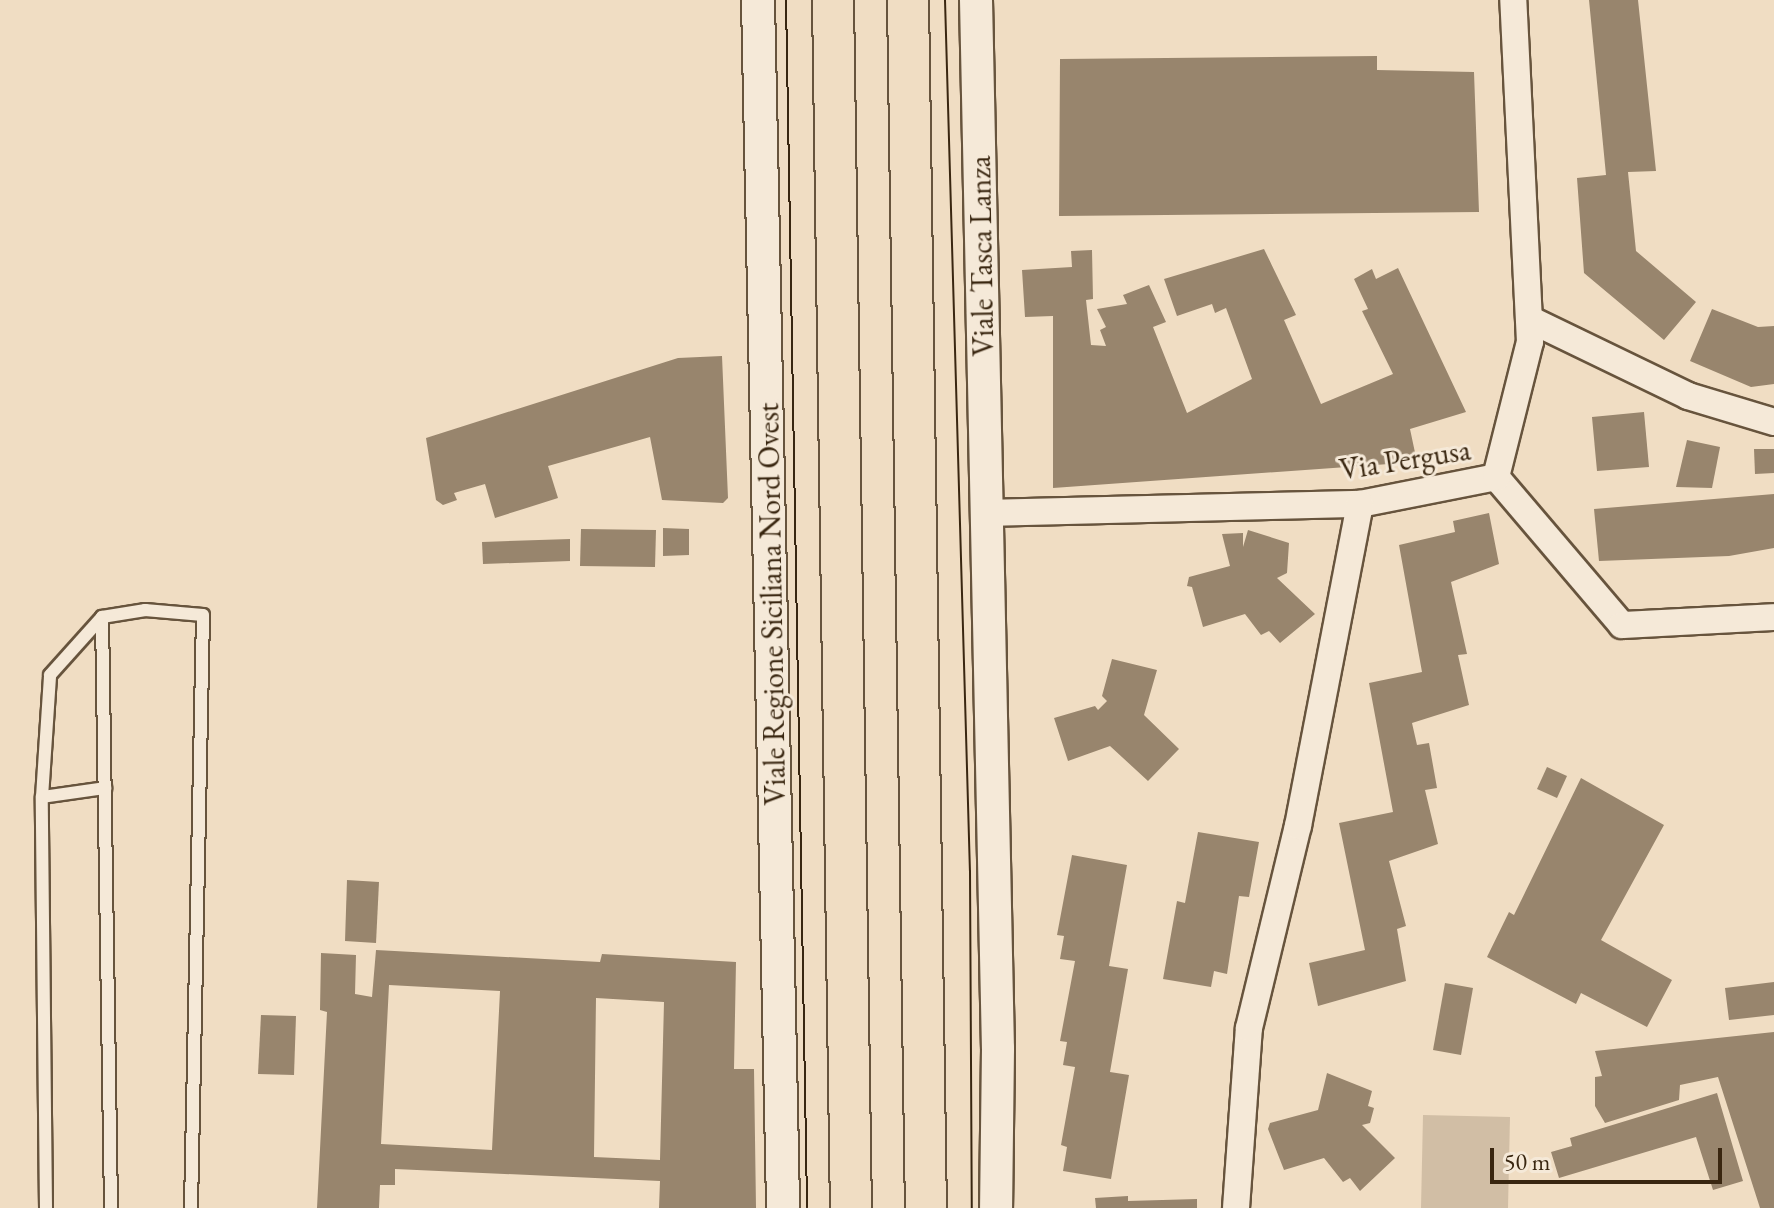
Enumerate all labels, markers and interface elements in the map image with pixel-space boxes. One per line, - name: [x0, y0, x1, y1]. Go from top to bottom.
- street label: Viale Tasca Lanza: [962, 155, 1002, 357]
- street label: Viale Regione Siciliana Nord Ovest: [750, 402, 794, 806]
- street label: Via Pergusa: [1337, 432, 1473, 488]
- scale bar: [1494, 1132, 1726, 1182]
- text: 50 m: [1504, 1146, 1551, 1177]

